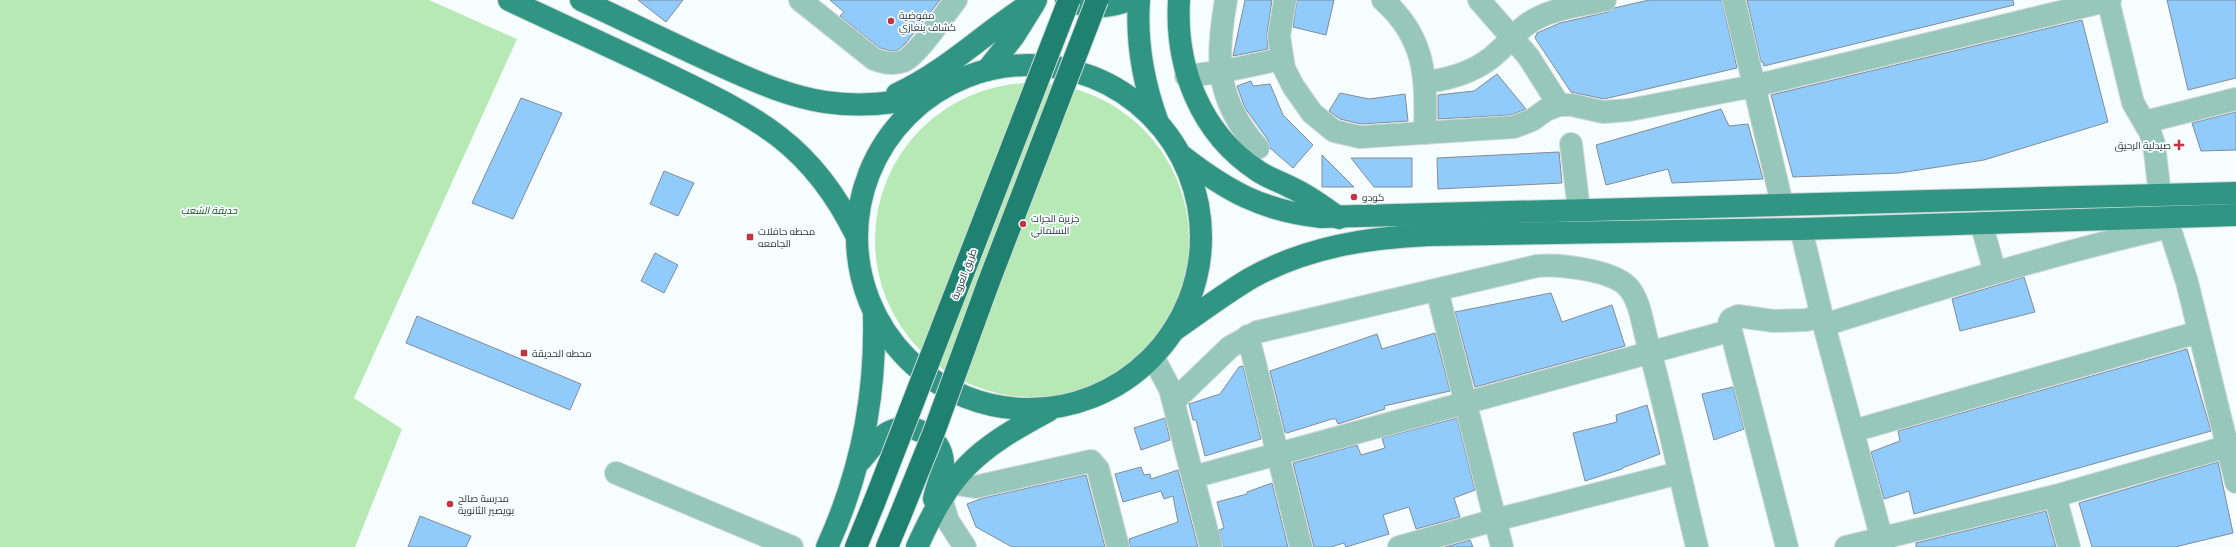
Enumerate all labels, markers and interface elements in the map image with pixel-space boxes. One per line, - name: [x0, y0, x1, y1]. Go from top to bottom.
- place label: مفوضية كشاف بنغازي: [899, 9, 956, 35]
- marker: مفوضية كشاف بنغازي: [886, 16, 896, 26]
- place label: صيدلية الرحيق: [2115, 139, 2171, 152]
- marker: صيدلية الرحيق: [2174, 140, 2184, 150]
- place label: كودو: [1362, 191, 1384, 204]
- marker: كودو: [1349, 192, 1359, 202]
- park label: حديقة الشعب: [181, 204, 238, 217]
- place label: جزيرة الجرات السلماني: [1031, 212, 1079, 238]
- marker: جزيرة الجرات السلماني: [1018, 219, 1028, 229]
- place label: محطه حافلات الجامعه: [758, 225, 815, 250]
- marker: محطه حافلات الجامعه: [745, 232, 755, 242]
- street label: طريق العروبة: [948, 247, 980, 301]
- place label: محطه الحديقة: [532, 347, 592, 360]
- marker: محطه الحديقة: [519, 348, 529, 358]
- place label: مدرسة صالح بويصير الثانوية: [458, 492, 514, 517]
- marker: مدرسة صالح بويصير الثانوية: [445, 499, 455, 509]

